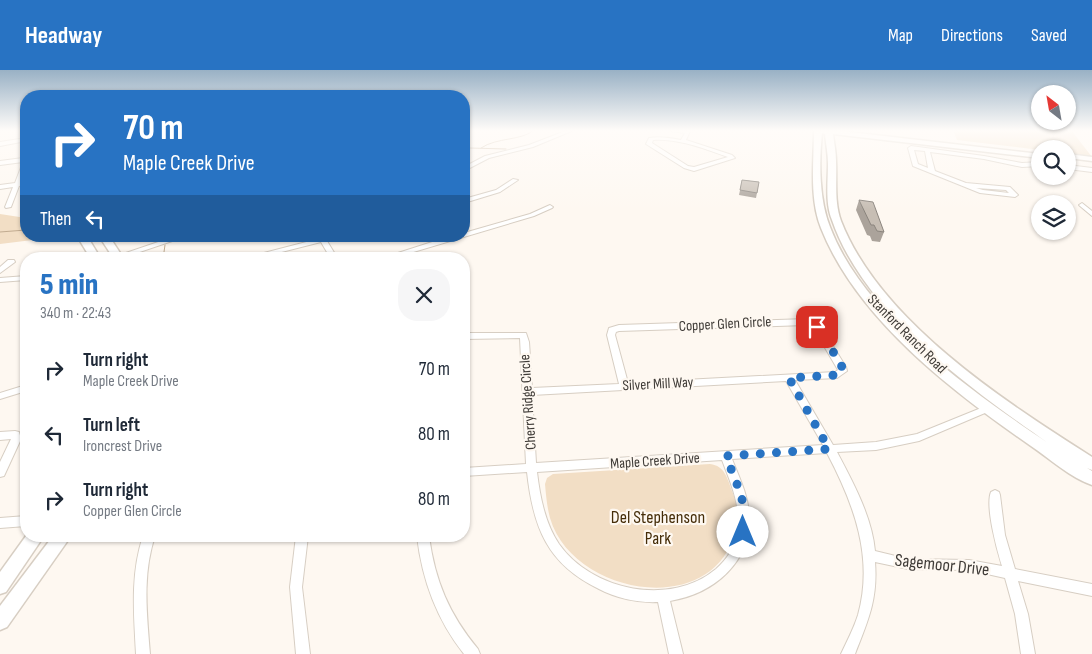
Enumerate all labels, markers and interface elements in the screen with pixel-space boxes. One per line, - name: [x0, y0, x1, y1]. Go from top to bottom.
- text: Headway: [25, 21, 102, 50]
- text: Map: [888, 25, 913, 46]
- text: Directions: [941, 25, 1003, 46]
- text: Saved: [1031, 25, 1067, 46]
- north arrow: [1031, 85, 1076, 130]
- map controls: [1031, 85, 1076, 240]
- text: 70 m: [123, 107, 183, 150]
- icon: right: [40, 110, 105, 175]
- button: search: [1031, 140, 1076, 185]
- text: Maple Creek Drive: [123, 150, 255, 177]
- button: layers: [1031, 195, 1076, 240]
- icon: left: [81, 205, 109, 233]
- text: Then: [40, 208, 71, 231]
- text: 5 min: [40, 267, 98, 303]
- button: close: [398, 269, 450, 321]
- street label: Stanford Ranch Road: [863, 290, 951, 378]
- text: 340 m · 22:43: [40, 304, 111, 323]
- pin: [796, 306, 838, 348]
- street label: Copper Glen Circle: [678, 312, 772, 336]
- icon: arrive: [803, 313, 831, 341]
- text: Turn right: [83, 349, 148, 372]
- street label: Cherry Ridge Circle: [515, 354, 541, 450]
- icon: right: [40, 356, 68, 384]
- text: 70 m: [419, 358, 450, 381]
- text: Maple Creek Drive: [83, 372, 179, 391]
- street label: Silver Mill Way: [622, 373, 694, 395]
- text: Turn left: [83, 414, 140, 437]
- icon: left: [40, 421, 68, 449]
- text: 80 m: [418, 423, 450, 446]
- text: Ironcrest Drive: [83, 437, 162, 456]
- street label: Maple Creek Drive: [610, 448, 700, 474]
- text: Turn right: [83, 479, 148, 502]
- icon: right: [40, 486, 68, 514]
- text: 80 m: [418, 488, 450, 511]
- text: Copper Glen Circle: [83, 502, 182, 521]
- position arrow: [716, 505, 768, 557]
- park label: Del Stephenson Park: [611, 507, 705, 549]
- street label: Sagemoor Drive: [894, 550, 990, 580]

